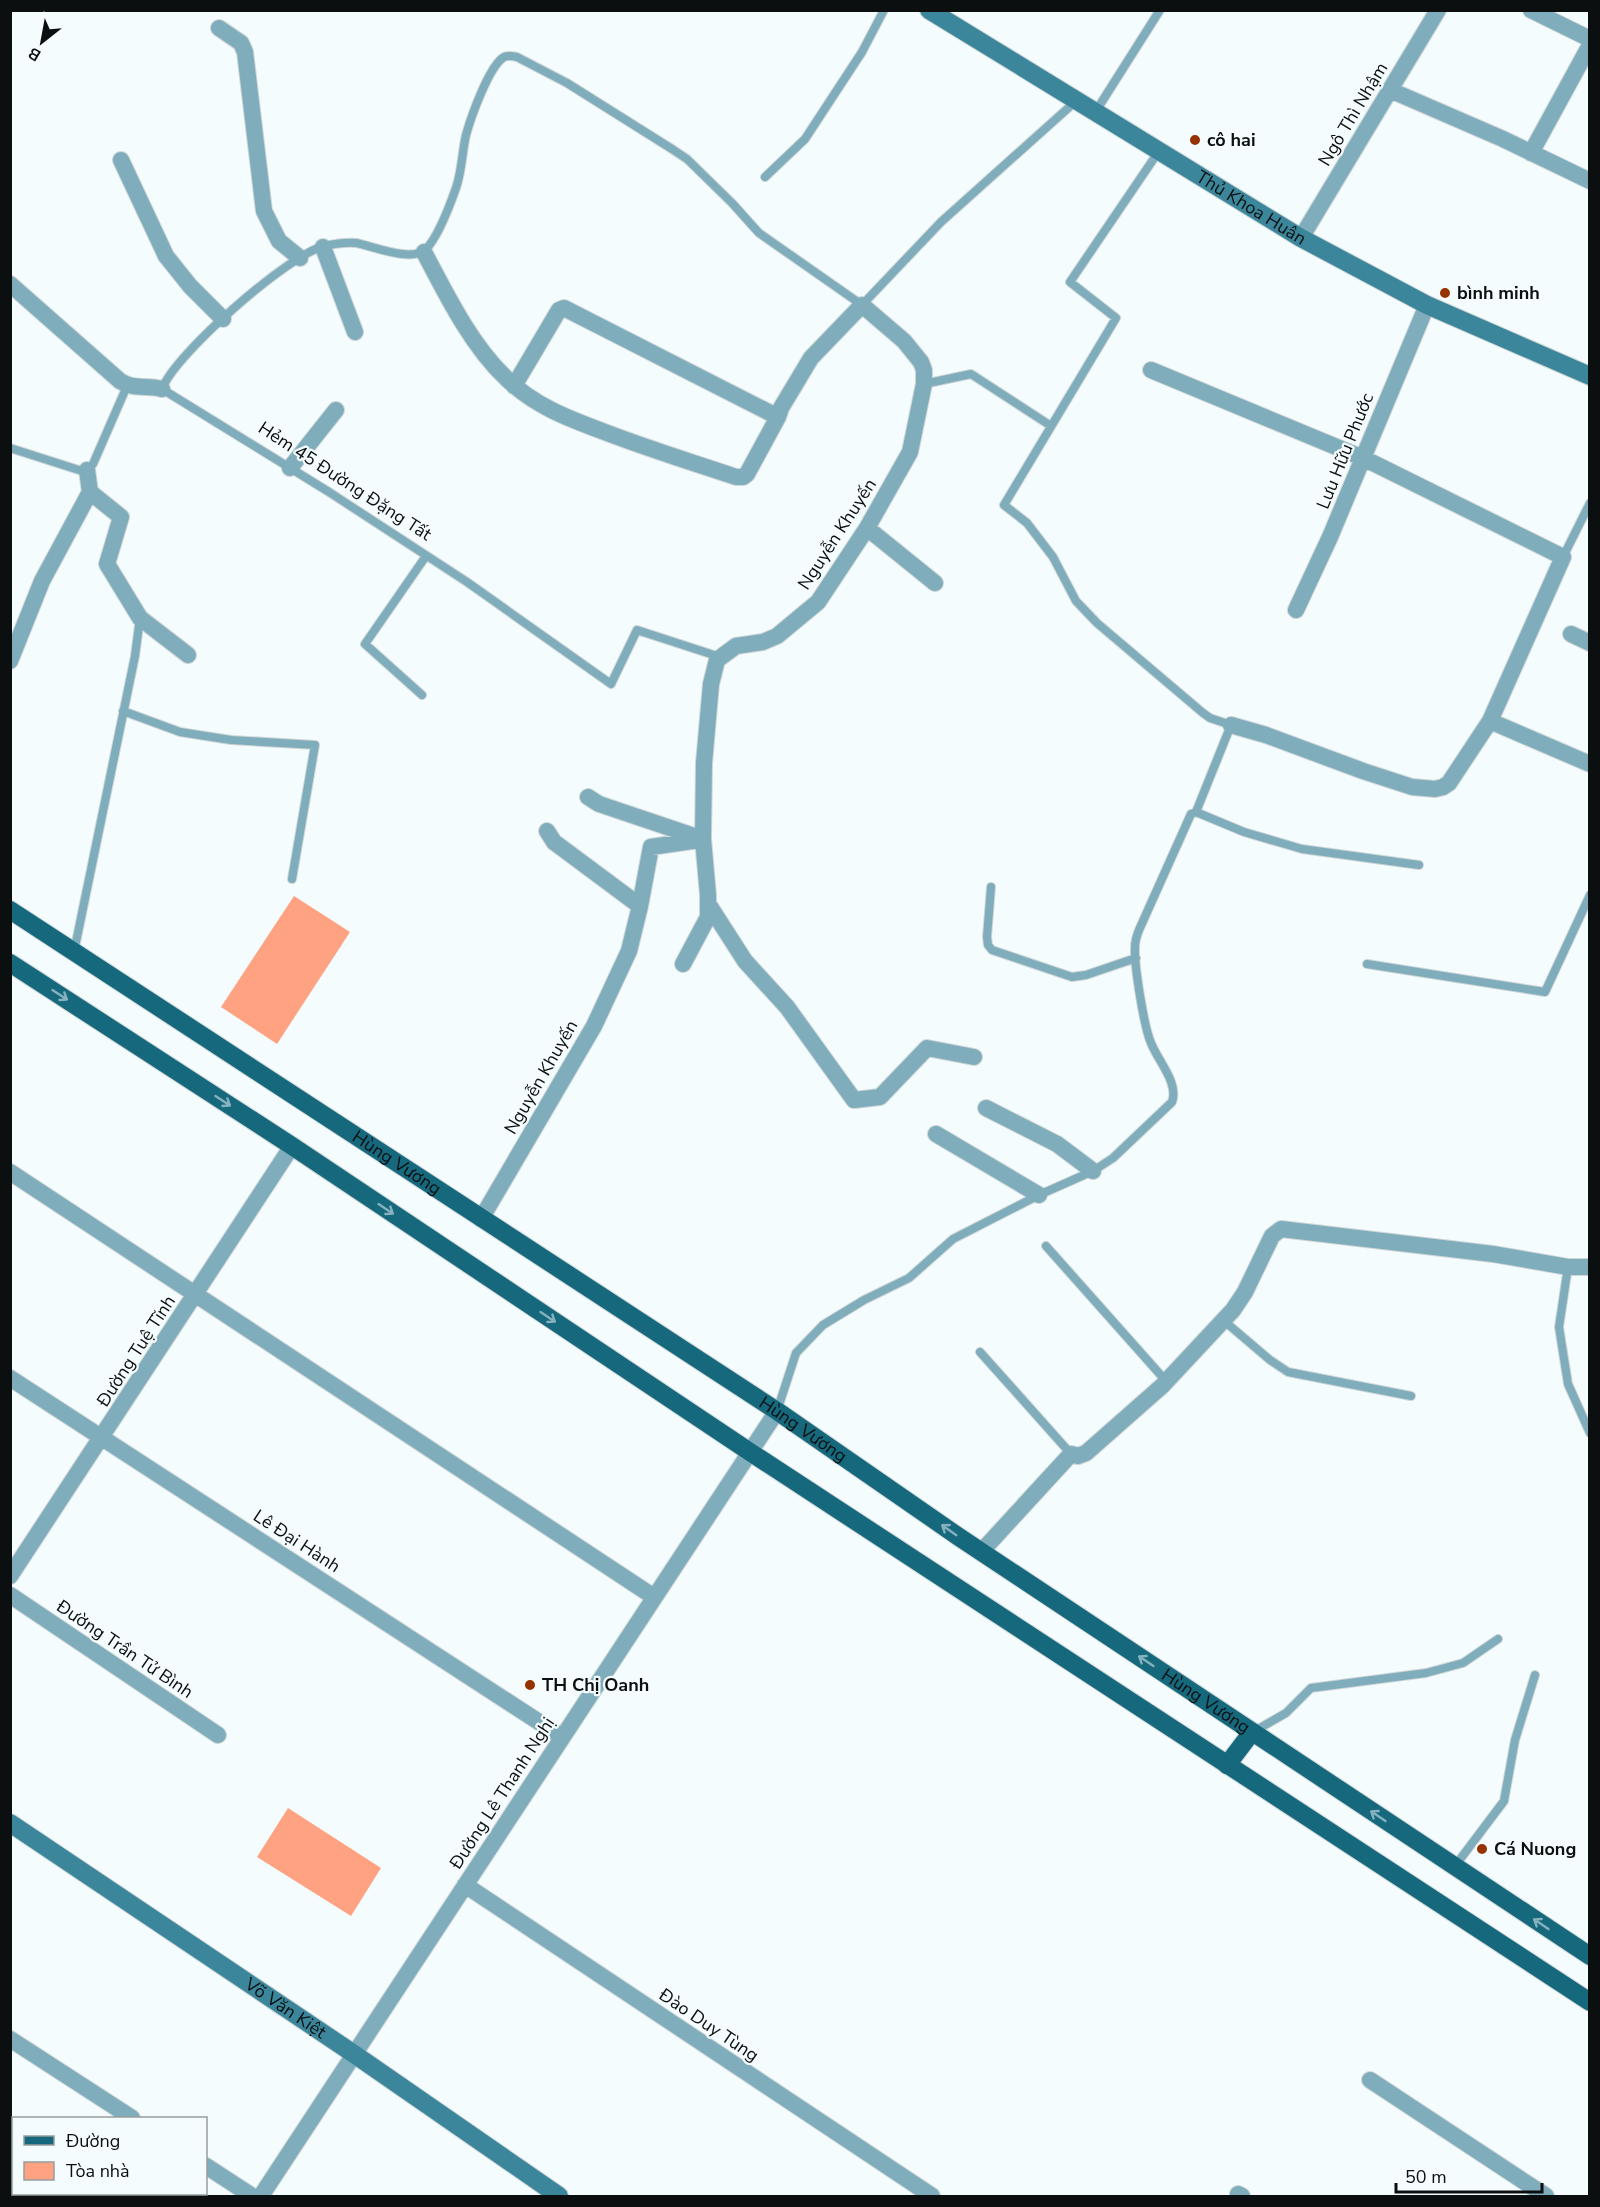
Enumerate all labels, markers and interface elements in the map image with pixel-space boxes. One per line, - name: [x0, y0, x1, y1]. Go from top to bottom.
- north arrow: [12, 12, 72, 72]
- text: B: [24, 42, 45, 66]
- street label: Ngô Thì Nhậm: [1313, 58, 1393, 170]
- place label: cô hai: [1207, 128, 1256, 152]
- marker: cô hai: [1188, 133, 1202, 147]
- street label: Thủ Khoa Huân: [1192, 165, 1311, 250]
- place label: bình minh: [1457, 281, 1540, 305]
- marker: bình minh: [1438, 286, 1452, 300]
- street label: Lưu Hữu Phước: [1311, 389, 1379, 513]
- street label: Hẻm 45 Đường Đặng Tất: [254, 416, 437, 546]
- street label: Nguyễn Khuyến: [792, 474, 882, 594]
- one-way arrow: [51, 989, 68, 1002]
- street label: Nguyễn Khuyến: [499, 1016, 583, 1138]
- one-way arrow: [214, 1096, 231, 1108]
- street label: Hùng Vương: [348, 1125, 446, 1201]
- one-way arrow: [377, 1203, 394, 1215]
- street label: Đường Tuệ Tĩnh: [90, 1291, 181, 1412]
- one-way arrow: [539, 1311, 556, 1323]
- street label: Hùng Vương: [755, 1391, 852, 1468]
- street label: Lê Đại Hành: [249, 1504, 345, 1578]
- one-way arrow: [941, 1524, 958, 1536]
- street label: Đường Trần Tử Bình: [51, 1594, 198, 1704]
- one-way arrow: [1138, 1655, 1155, 1667]
- street label: Hùng Vương: [1157, 1663, 1255, 1739]
- place label: TH Chị Oanh: [542, 1673, 649, 1697]
- marker: TH Chị Oanh: [523, 1678, 537, 1692]
- street label: Đường Lê Thanh Nghị: [443, 1712, 560, 1874]
- one-way arrow: [1371, 1810, 1387, 1822]
- place label: Cá Nuong: [1494, 1837, 1576, 1861]
- marker: Cá Nuong: [1475, 1842, 1489, 1856]
- one-way arrow: [1533, 1917, 1550, 1929]
- street label: Võ Văn Kiệt: [239, 1972, 332, 2044]
- street label: Đào Duy Tùng: [654, 1982, 763, 2067]
- legend: [12, 2117, 207, 2195]
- text: Đường: [65, 2129, 120, 2153]
- scale bar: [1396, 2156, 1542, 2194]
- text: Tòa nhà: [66, 2159, 130, 2183]
- text: 50 m: [1405, 2165, 1447, 2189]

